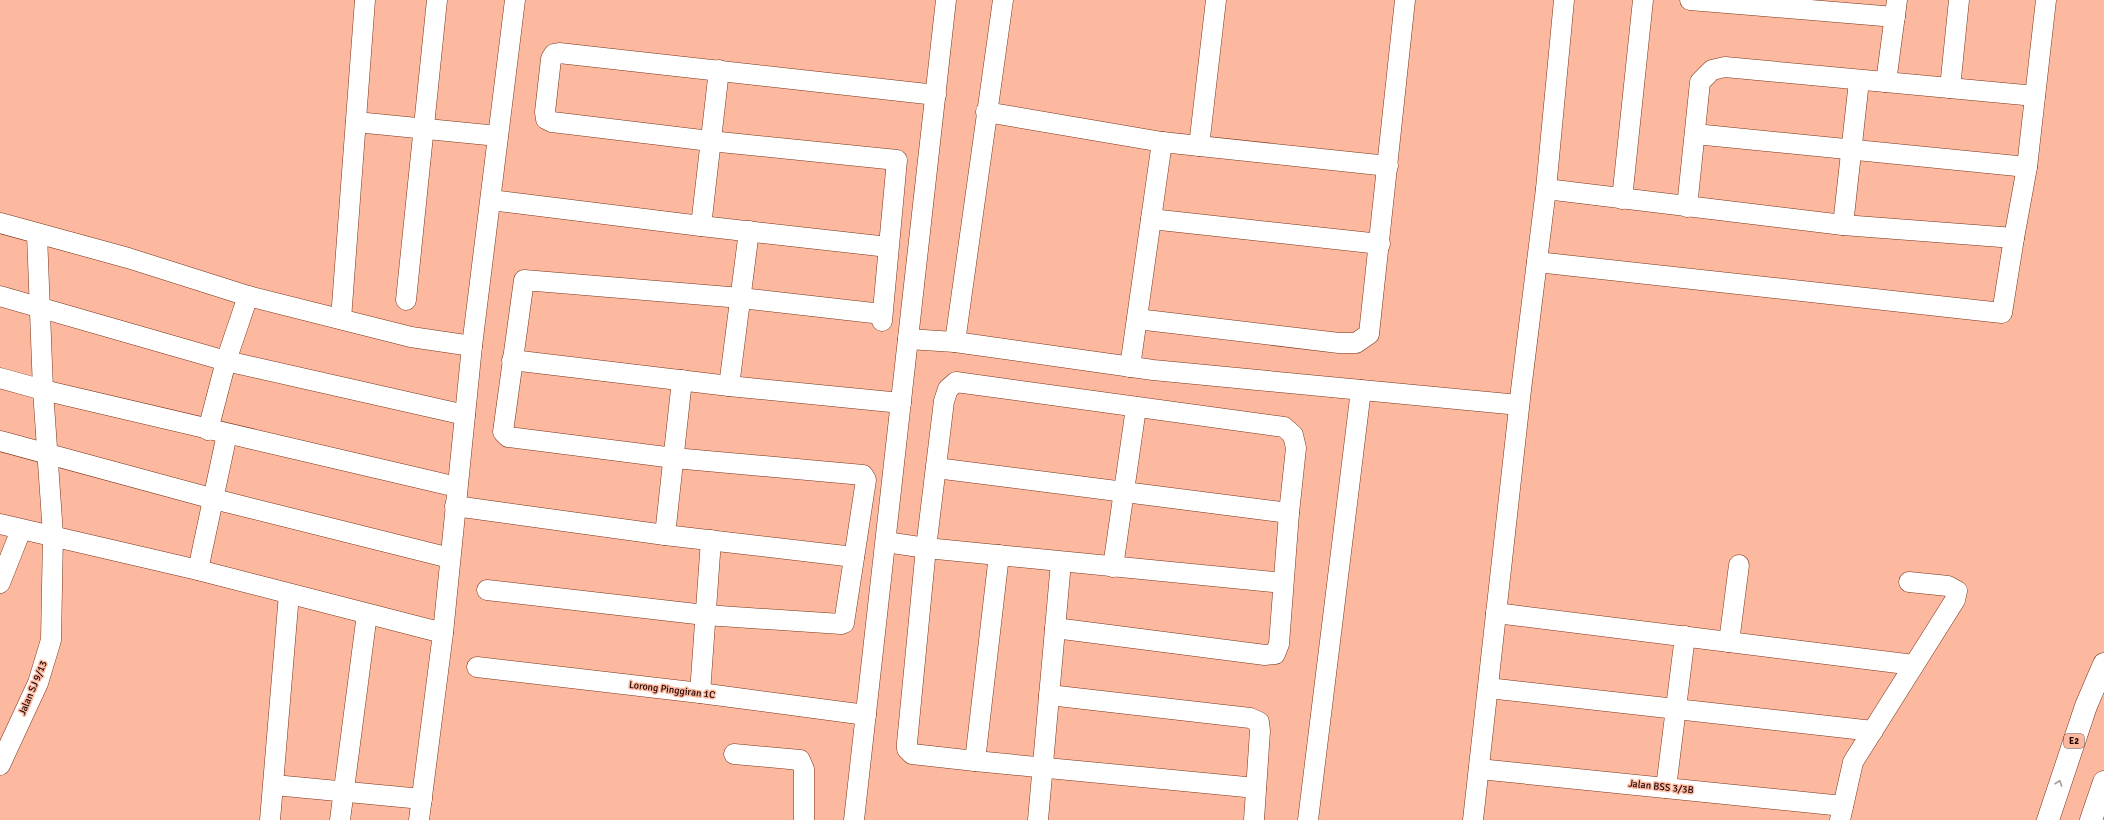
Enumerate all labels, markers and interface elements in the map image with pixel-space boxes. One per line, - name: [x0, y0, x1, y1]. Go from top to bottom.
- street label: Jalan SJ 9/13: [16, 659, 50, 717]
- street label: Lorong Pinggiran 1C: [628, 679, 716, 701]
- road number: E2: [2064, 734, 2084, 748]
- street label: Jalan BSS 3/3B: [1628, 778, 1694, 796]
- one-way arrow: [2055, 779, 2063, 786]

